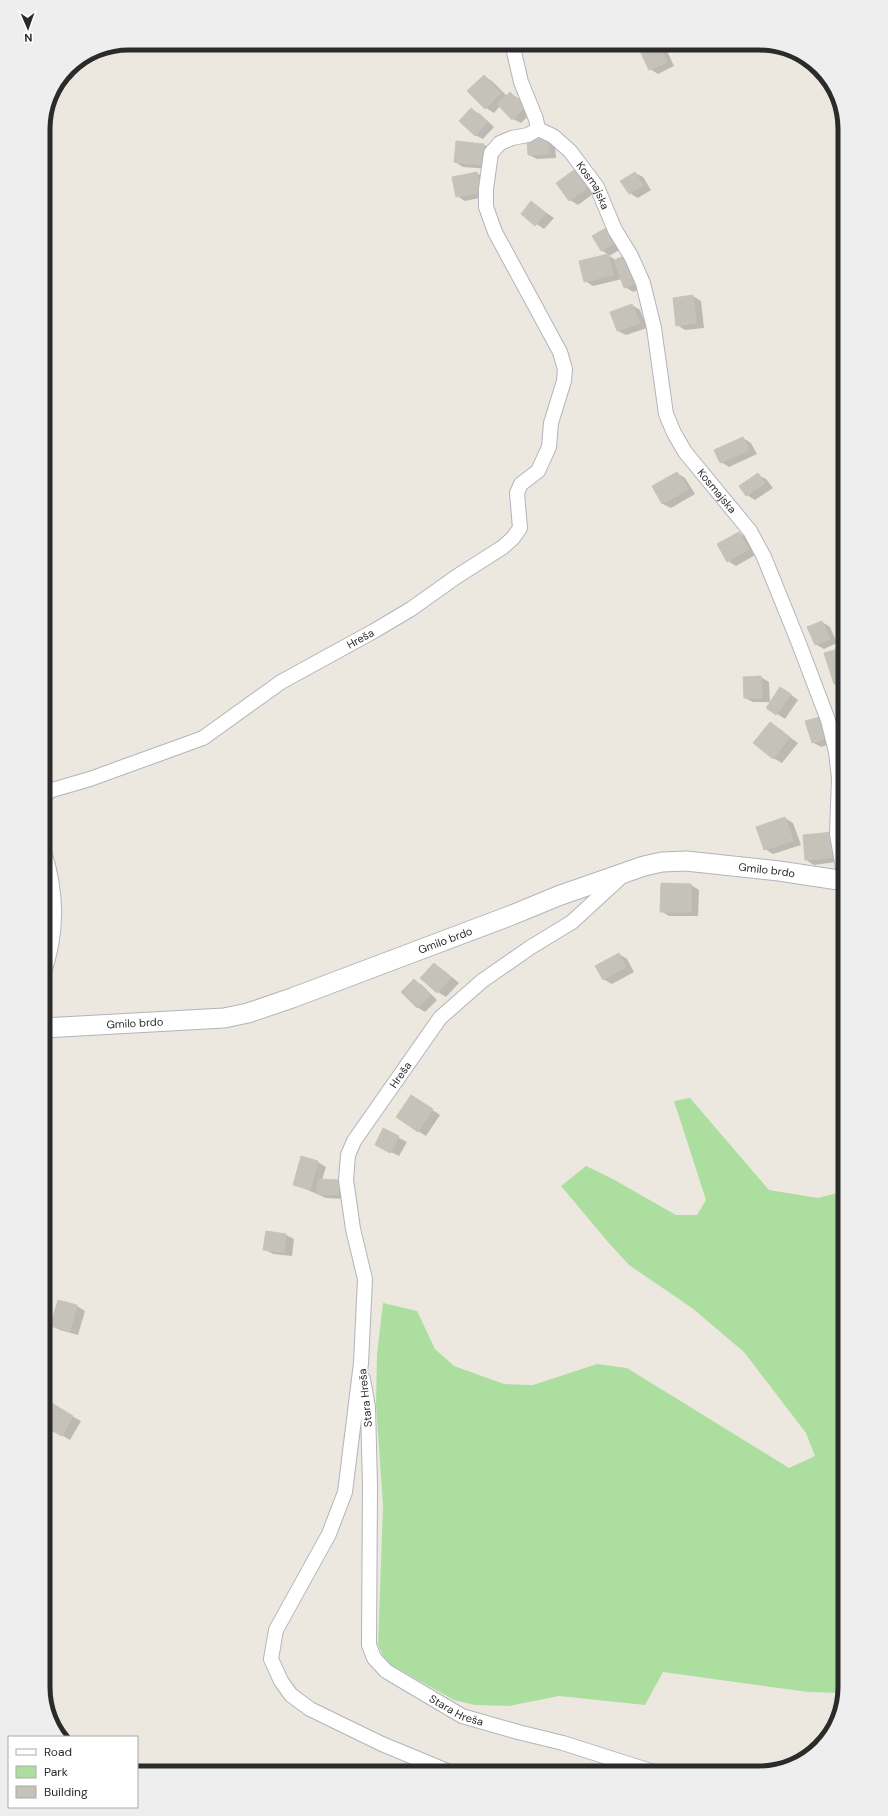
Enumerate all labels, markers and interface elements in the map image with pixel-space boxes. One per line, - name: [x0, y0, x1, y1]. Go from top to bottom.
- north arrow: [8, 8, 48, 48]
- text: N: [24, 31, 33, 45]
- street label: Kosmajska: [573, 159, 613, 211]
- street label: Kosmajska: [695, 466, 739, 516]
- street label: Hreša: [344, 625, 376, 652]
- street label: Gmilo brdo: [738, 860, 796, 880]
- street label: Gmilo brdo: [416, 924, 474, 957]
- street label: Gmilo brdo: [106, 1014, 164, 1031]
- street label: Hreša: [386, 1059, 414, 1091]
- street label: Stara Hreša: [355, 1368, 375, 1428]
- street label: Stara Hreša: [427, 1691, 485, 1729]
- legend: [8, 1736, 138, 1808]
- text: Road: [44, 1744, 72, 1760]
- text: Park: [44, 1764, 68, 1780]
- text: Building: [44, 1784, 88, 1800]

